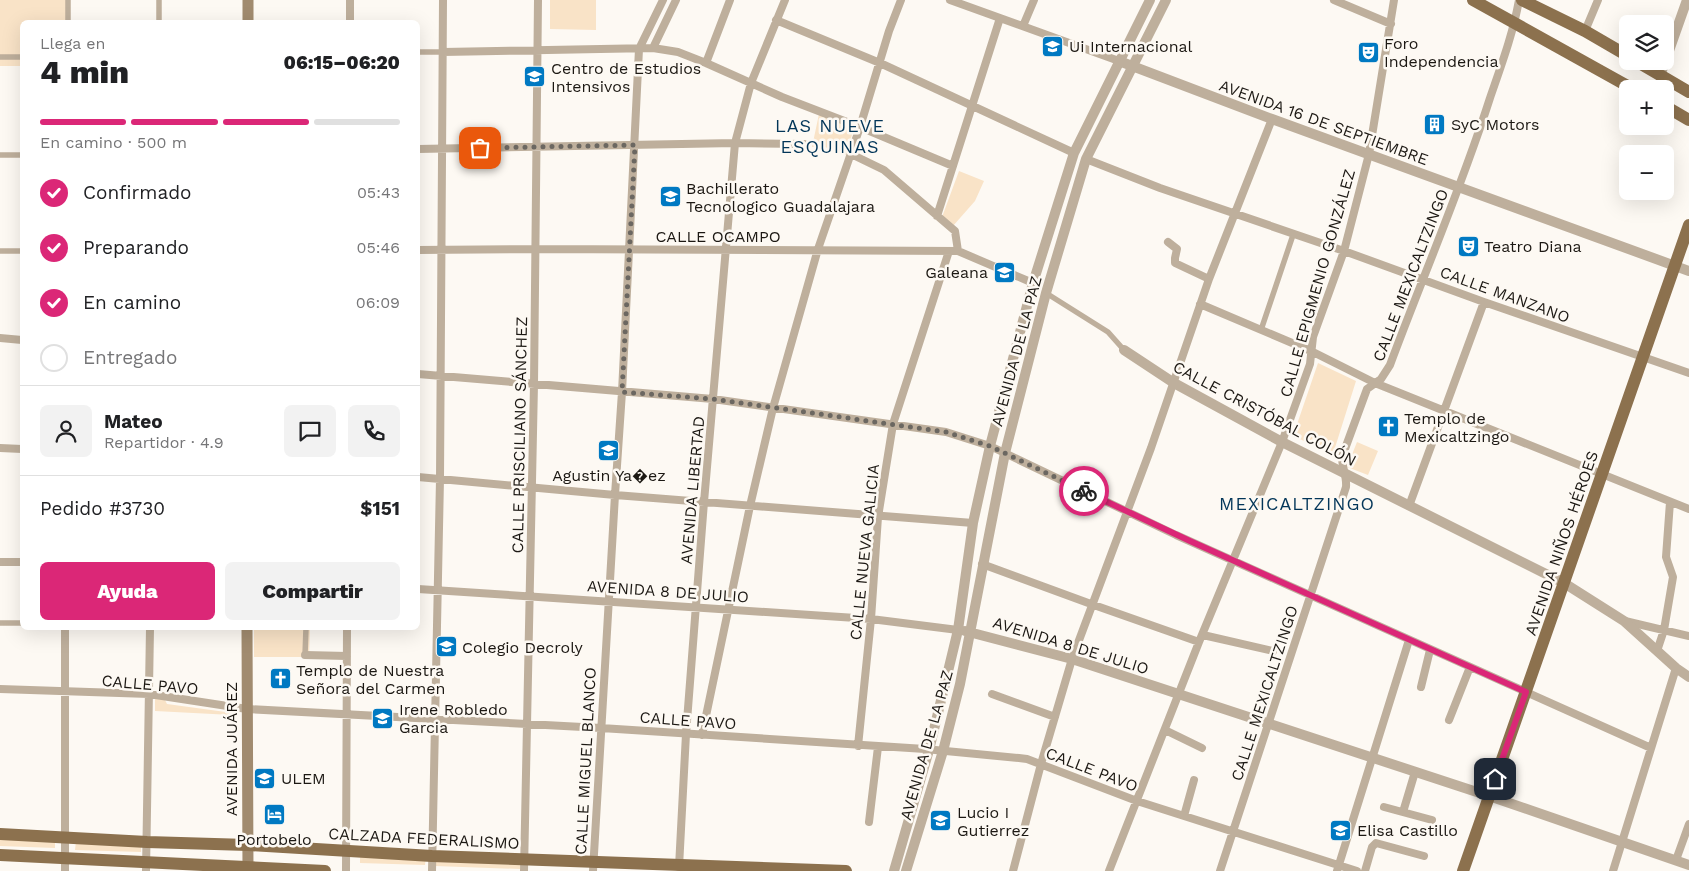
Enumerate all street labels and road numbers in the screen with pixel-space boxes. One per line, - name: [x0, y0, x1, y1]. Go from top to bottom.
- street label: AVENIDA 16 DE SEPTIEMBRE: [1217, 76, 1431, 169]
- street label: CALLE EPIGMENIO GONZÁLEZ: [1276, 167, 1359, 399]
- street label: CALLE MEXICALTZINGO: [1369, 186, 1452, 364]
- street label: CALLE OCAMPO: [655, 227, 781, 246]
- street label: CALLE MANZANO: [1437, 262, 1572, 327]
- street label: AVENIDA DE LA PAZ: [987, 274, 1046, 428]
- street label: CALLE PRISCILIANO SÁNCHEZ: [508, 316, 531, 554]
- street label: CALLE CRISTÓBAL COLÓN: [1170, 357, 1360, 470]
- street label: AVENIDA LIBERTAD: [677, 415, 708, 565]
- street label: AVENIDA NIÑOS HÉROES: [1521, 448, 1602, 638]
- street label: CALLE NUEVA GALICIA: [846, 463, 883, 641]
- street label: AVENIDA 8 DE JULIO: [586, 576, 749, 607]
- street label: CALLE MEXICALTZINGO: [1227, 603, 1302, 783]
- street label: AVENIDA 8 DE JULIO: [991, 613, 1151, 678]
- street label: CALLE MIGUEL BLANCO: [571, 667, 600, 855]
- street label: AVENIDA DE LA PAZ: [896, 668, 957, 822]
- street label: CALLE PAVO: [101, 671, 199, 698]
- street label: AVENIDA JUÁREZ: [222, 682, 241, 816]
- street label: CALLE PAVO: [639, 708, 737, 733]
- street label: CALLE PAVO: [1043, 743, 1141, 796]
- street label: CALZADA FEDERALISMO: [328, 824, 520, 853]

